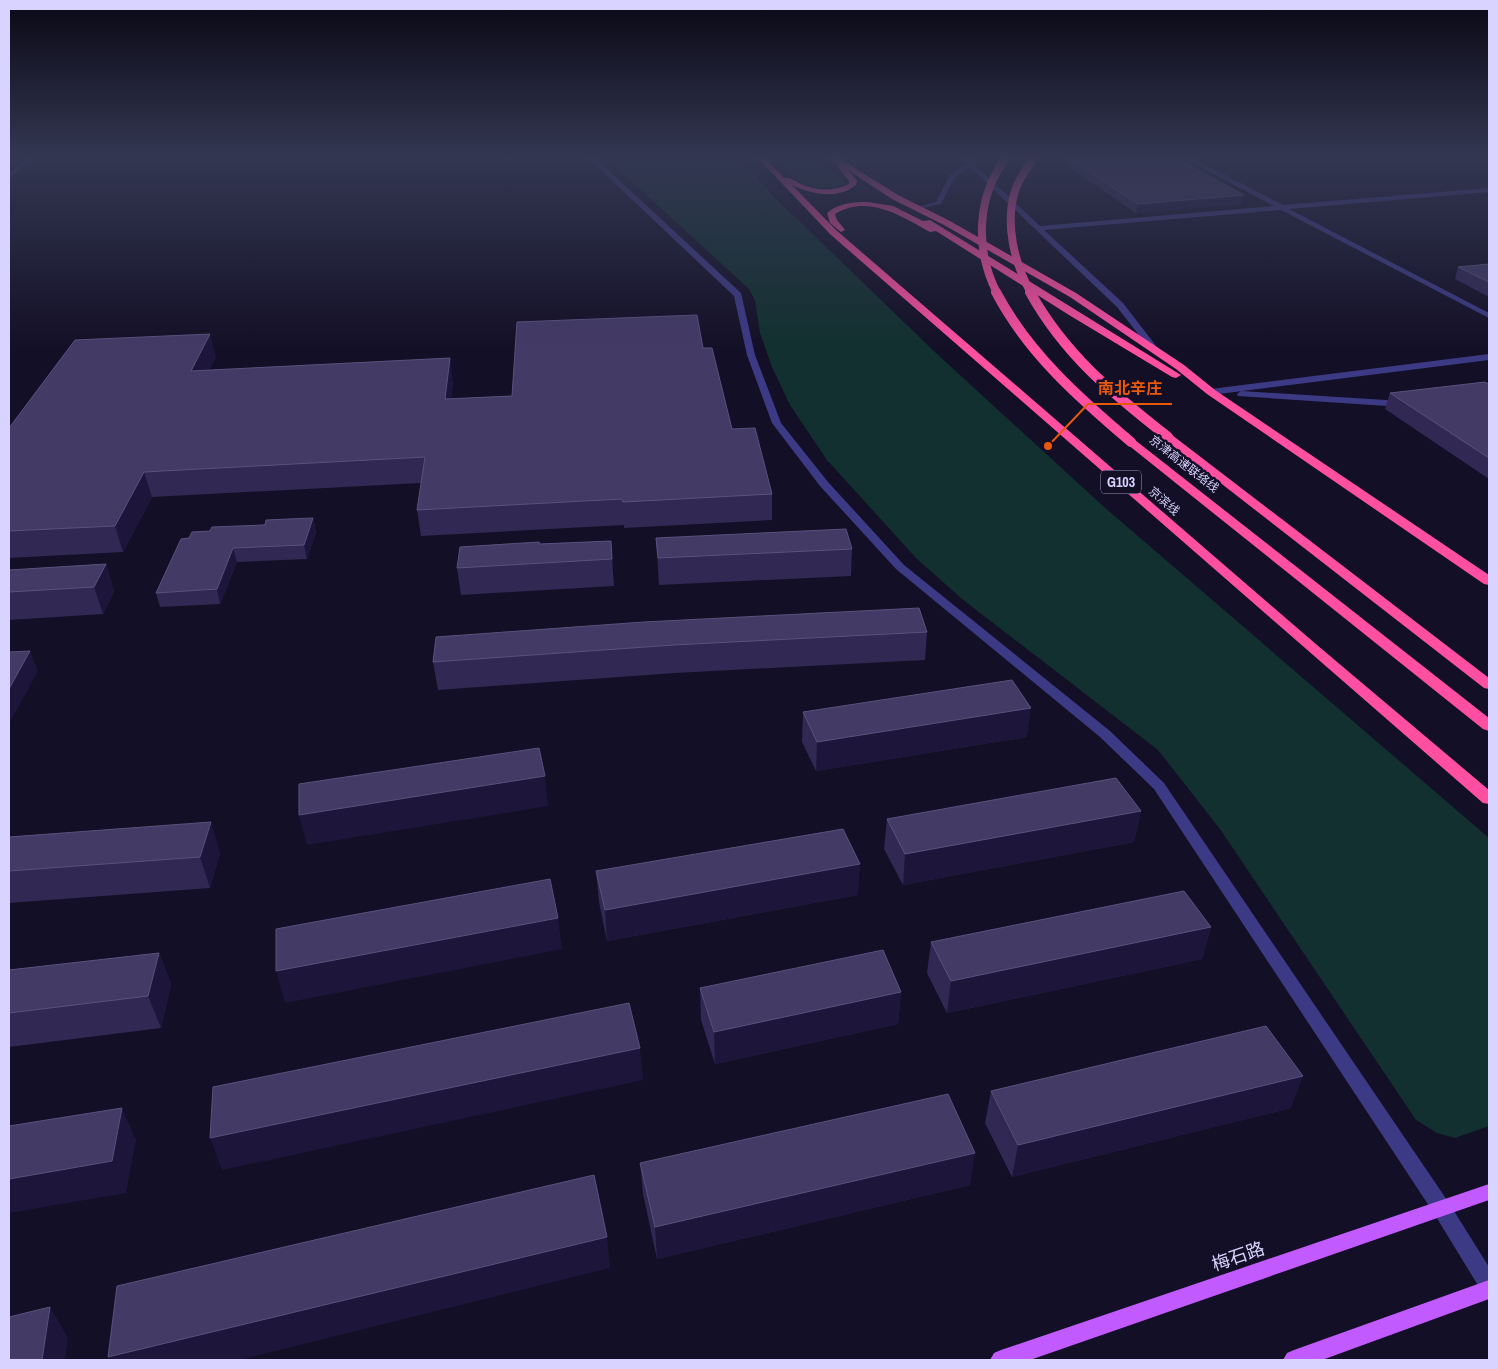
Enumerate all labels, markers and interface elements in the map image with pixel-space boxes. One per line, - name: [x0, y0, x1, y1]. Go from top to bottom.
- callout: 南北辛庄: [1088, 373, 1172, 404]
- text: 南北辛庄: [1098, 377, 1162, 399]
- street label: 京津高速联络线: [1146, 432, 1222, 496]
- road number: G103: [1101, 471, 1141, 494]
- street label: 京滨线: [1145, 483, 1183, 519]
- street label: 梅石路: [1208, 1235, 1268, 1277]

